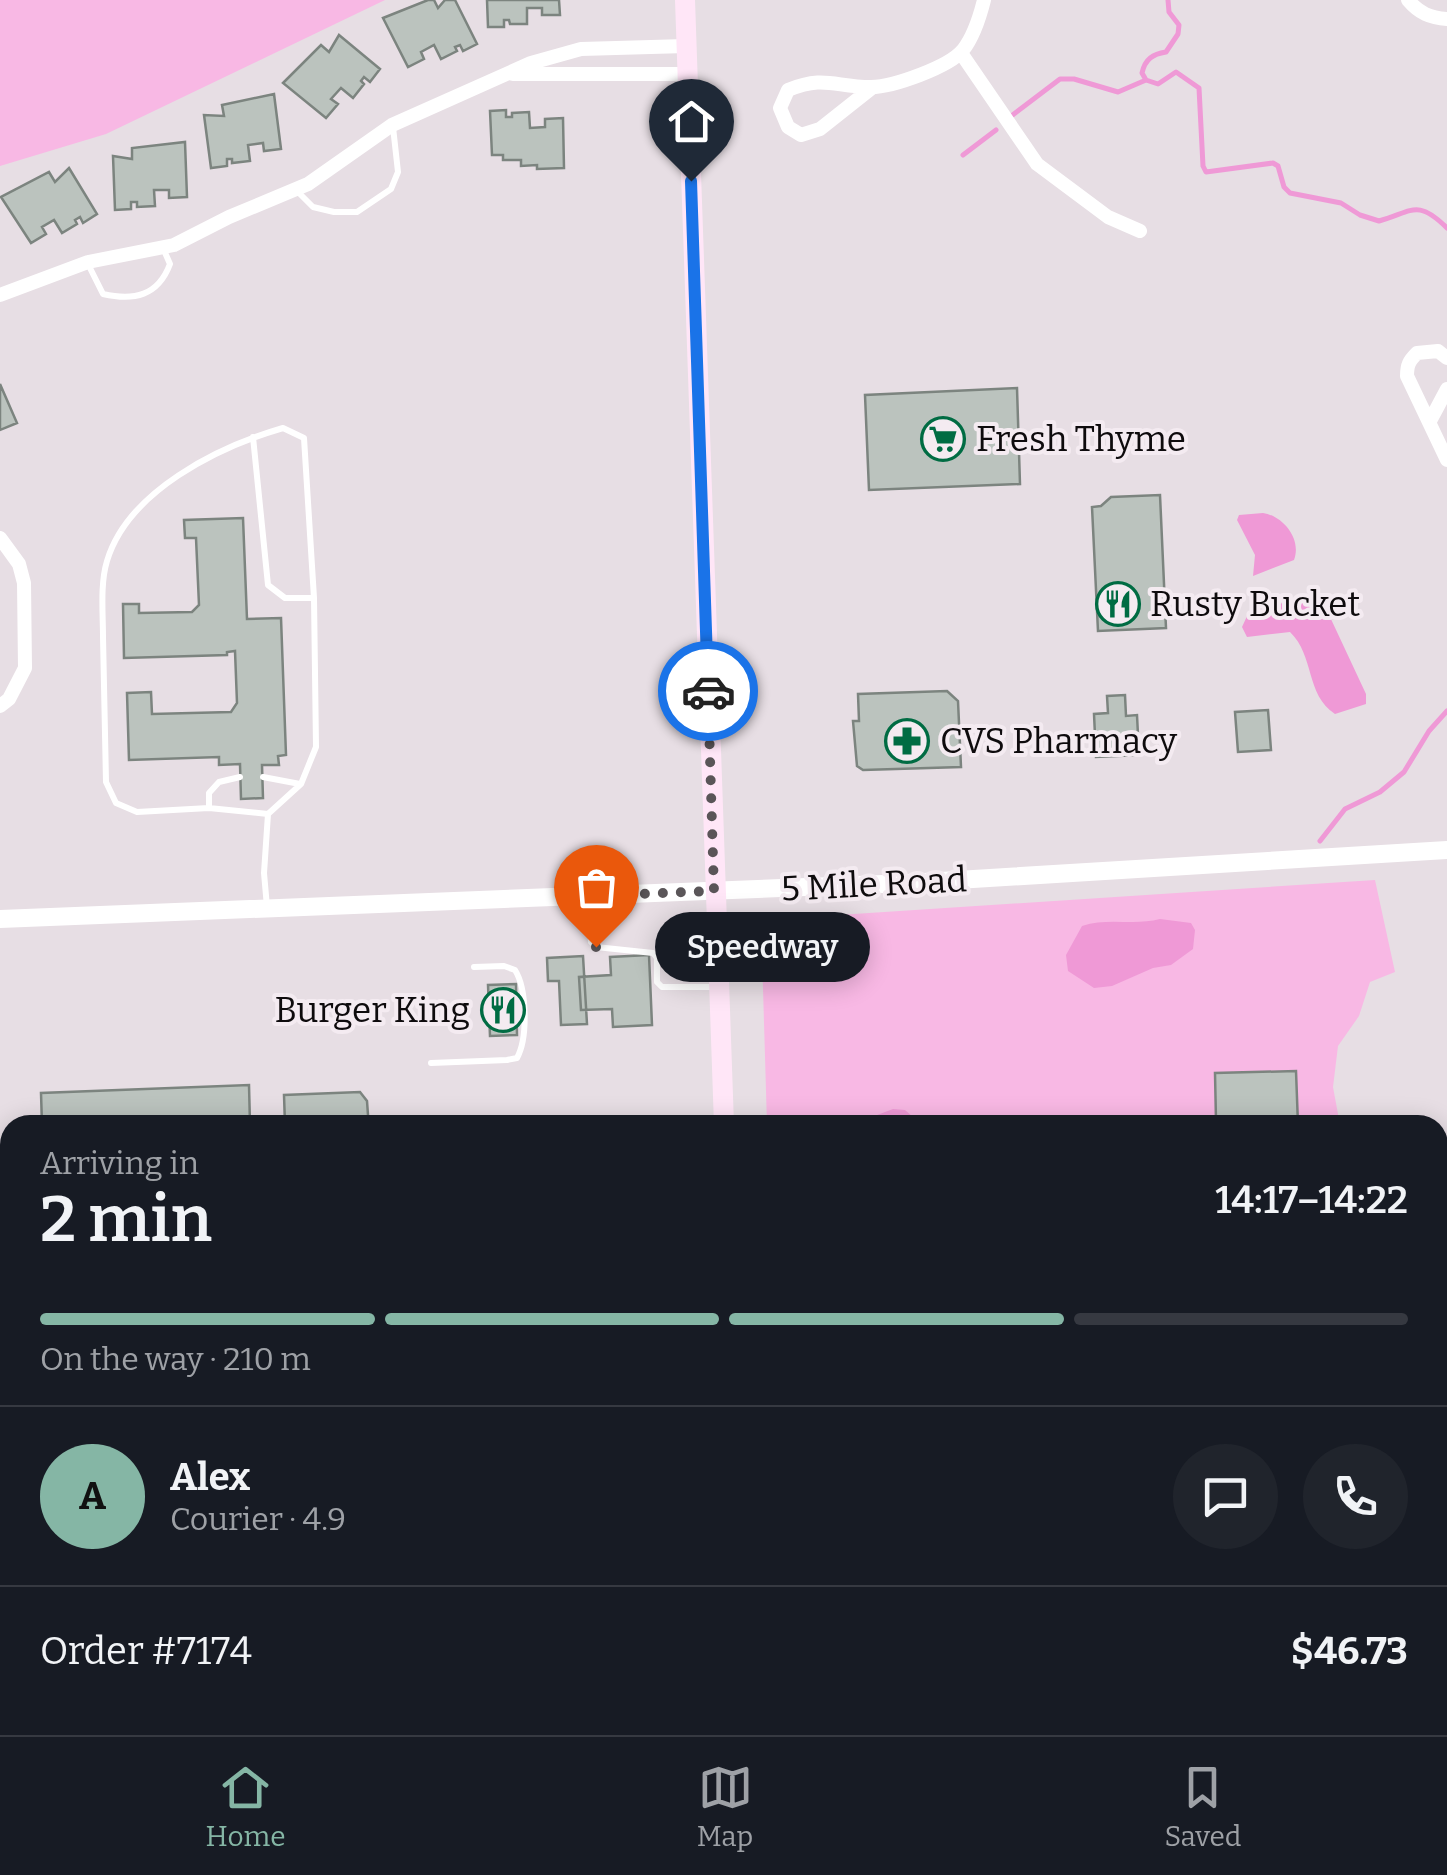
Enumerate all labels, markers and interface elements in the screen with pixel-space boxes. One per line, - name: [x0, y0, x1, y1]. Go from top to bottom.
- pin: [649, 79, 734, 182]
- icon: home: [664, 94, 719, 149]
- supermarket icon: Fresh Thyme: [920, 416, 966, 462]
- place label: Fresh Thyme: [976, 418, 1186, 460]
- restaurant icon: Rusty Bucket: [1095, 581, 1141, 627]
- place label: Rusty Bucket: [1150, 583, 1360, 625]
- courier: [658, 641, 758, 741]
- icon: car: [681, 664, 736, 719]
- pharmacy icon: CVS Pharmacy: [884, 718, 930, 764]
- place label: CVS Pharmacy: [940, 720, 1177, 762]
- pin: [554, 845, 639, 948]
- street label: 5 Mile Road: [780, 858, 968, 910]
- icon: bag: [569, 860, 624, 915]
- callout: Speedway: [656, 912, 871, 982]
- text: Speedway: [687, 928, 838, 966]
- restaurant icon: Burger King: [480, 987, 526, 1033]
- place label: Burger King: [274, 989, 470, 1031]
- text: Arriving in: [40, 1144, 199, 1182]
- text: 14:17–14:22: [1215, 1177, 1408, 1223]
- text: 2 min: [40, 1180, 212, 1258]
- text: On the way · 210 m: [40, 1340, 311, 1378]
- button: chat: [1173, 1444, 1278, 1549]
- button: phone: [1303, 1444, 1408, 1549]
- text: Alex: [170, 1454, 250, 1500]
- text: A: [79, 1473, 106, 1519]
- text: Courier · 4.9: [170, 1500, 346, 1538]
- text: Order #7174: [40, 1628, 252, 1674]
- text: $46.73: [1291, 1628, 1408, 1674]
- tab: Home: [206, 1760, 286, 1853]
- tab: Map: [697, 1760, 753, 1853]
- tab: Saved: [1164, 1760, 1241, 1853]

